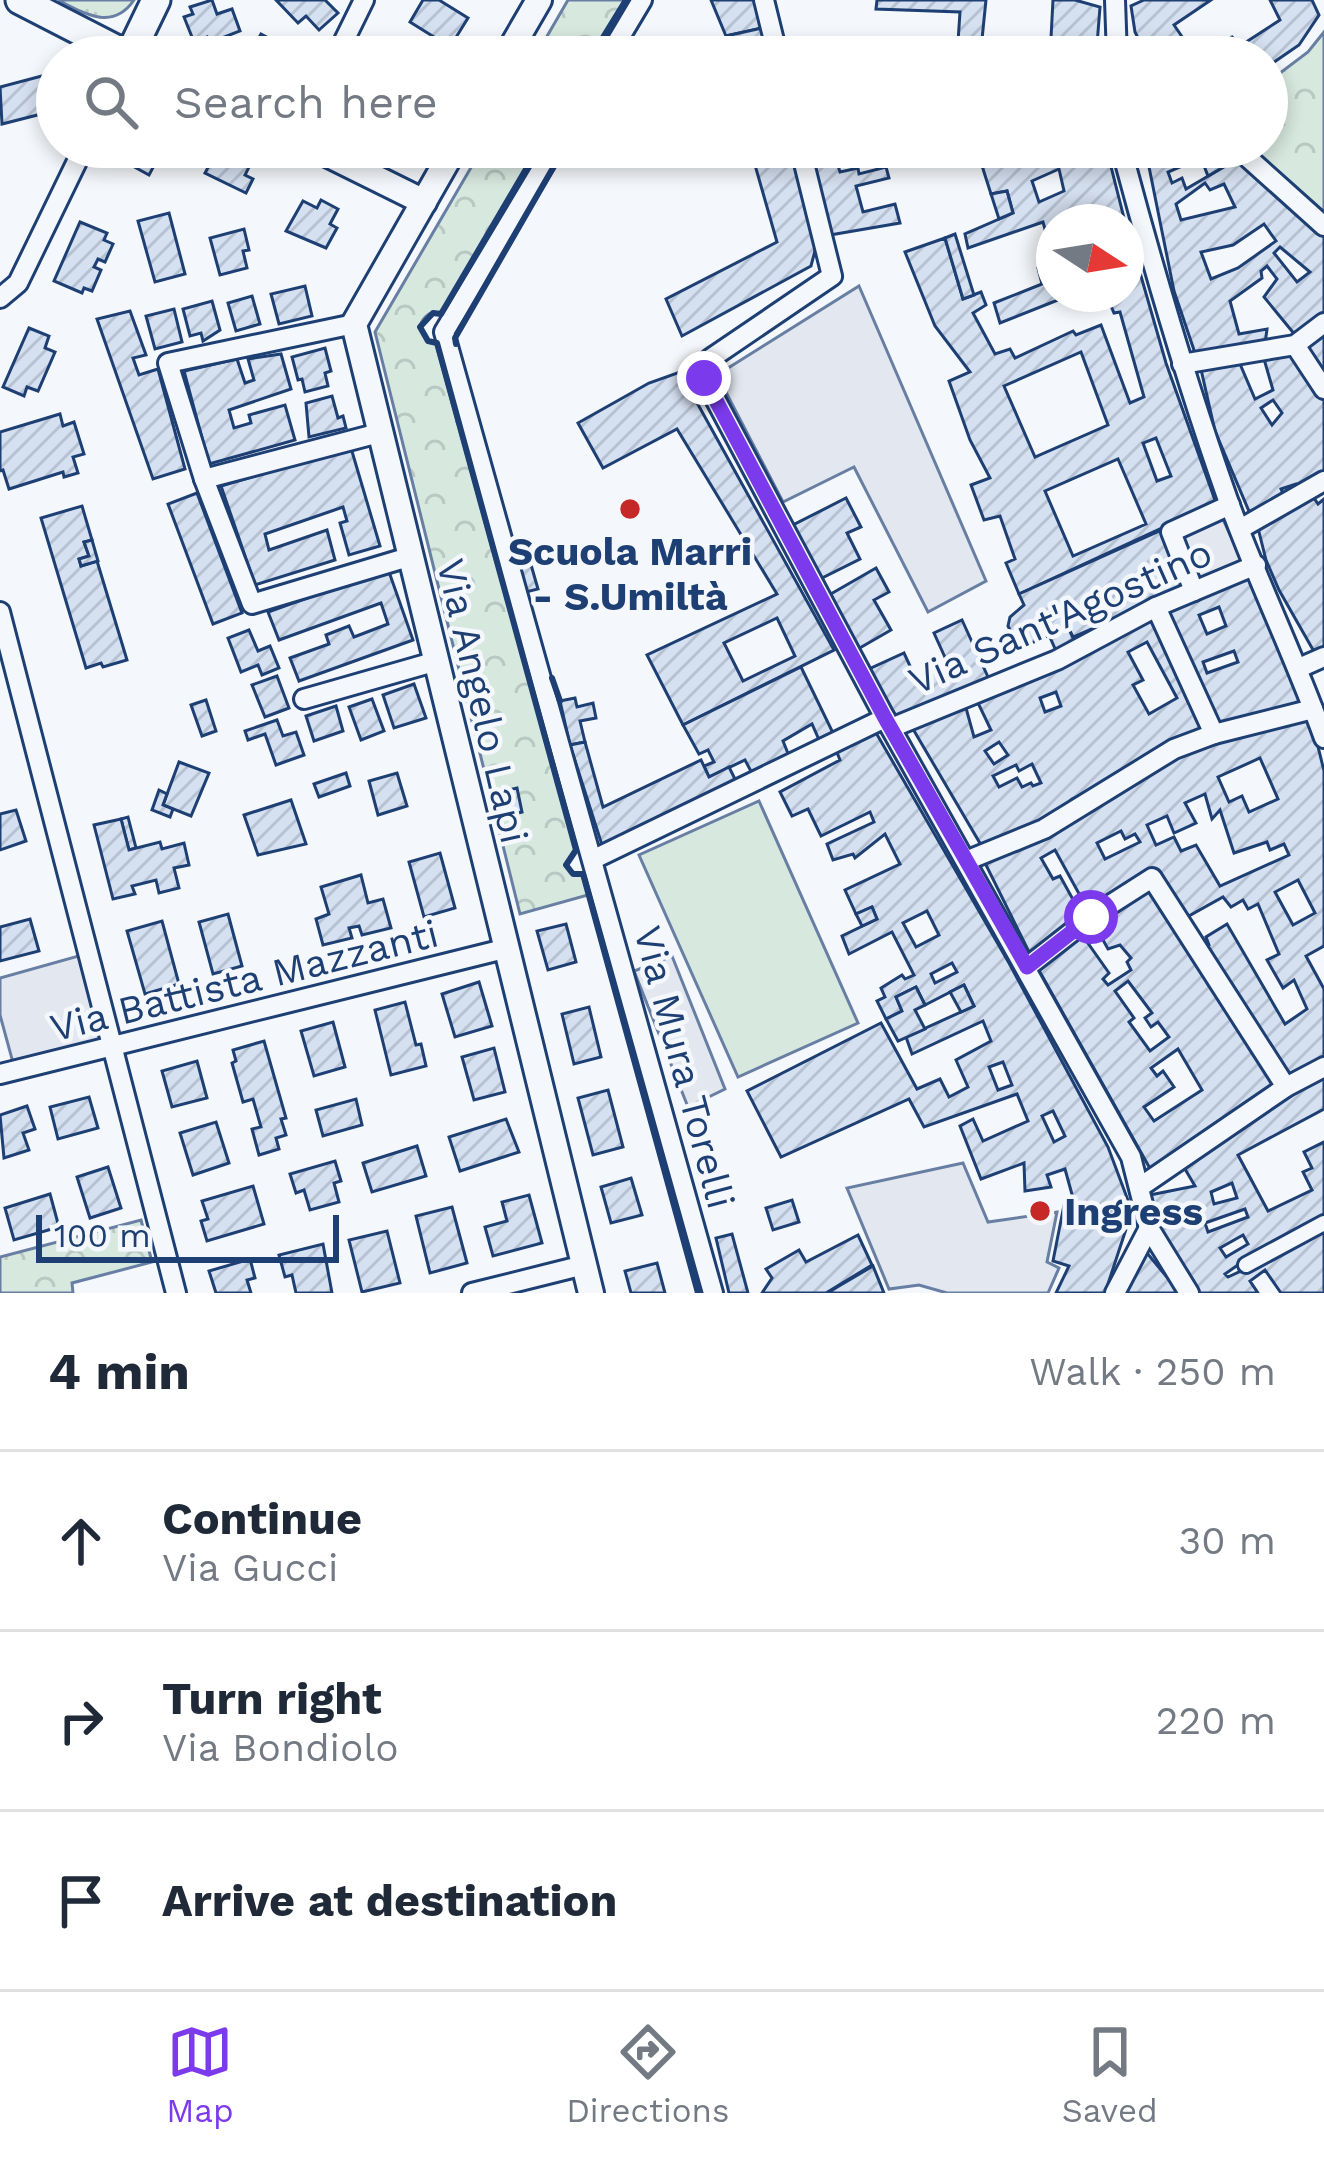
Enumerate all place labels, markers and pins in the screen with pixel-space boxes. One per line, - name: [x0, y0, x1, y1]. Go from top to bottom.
- marker: Scuola Marri - S.Umiltà: [617, 496, 643, 522]
- place label: Scuola Marri - S.Umiltà: [508, 529, 752, 619]
- place label: Ingress: [1064, 1189, 1203, 1234]
- marker: Ingress: [1027, 1198, 1053, 1224]

